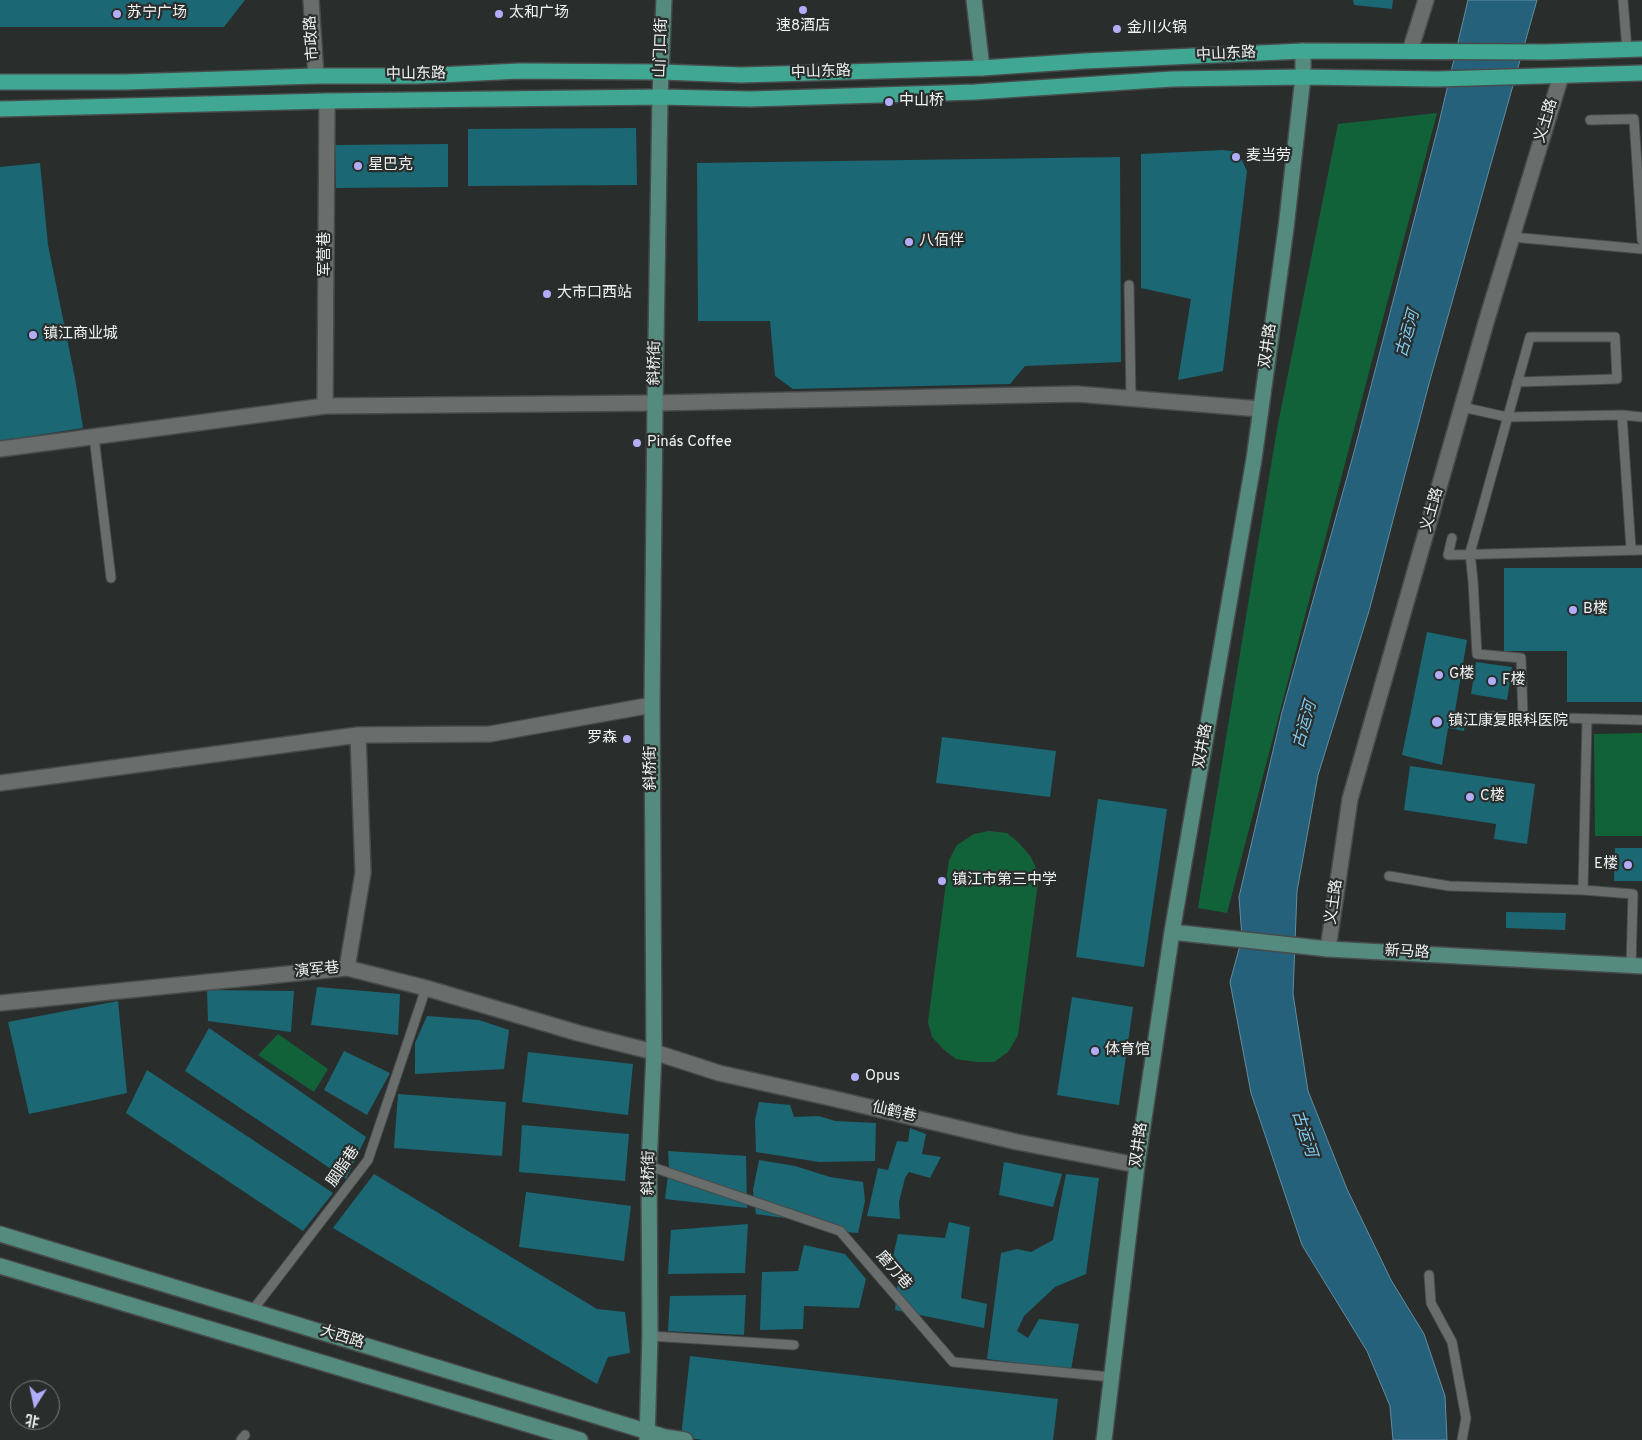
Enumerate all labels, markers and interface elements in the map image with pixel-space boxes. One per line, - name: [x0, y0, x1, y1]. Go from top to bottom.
- marker: 速8酒店: [797, 4, 809, 16]
- place label: 苏宁广场: [127, 5, 187, 23]
- place label: 太和广场: [509, 5, 569, 23]
- marker: 苏宁广场: [111, 8, 123, 20]
- marker: 太和广场: [493, 8, 505, 20]
- street label: 市政路: [302, 15, 324, 61]
- street label: 山门口街: [652, 18, 672, 78]
- place label: 速8酒店: [776, 18, 830, 36]
- place label: 金川火锅: [1127, 20, 1187, 38]
- marker: 金川火锅: [1111, 23, 1123, 35]
- street label: 中山东路: [1196, 44, 1256, 66]
- street label: 中山东路: [791, 63, 851, 83]
- street label: 中山东路: [386, 65, 446, 85]
- place label: 中山桥: [899, 93, 944, 111]
- marker: 中山桥: [883, 96, 895, 108]
- street label: 义土路: [1532, 97, 1562, 145]
- place label: 麦当劳: [1246, 148, 1291, 166]
- marker: 麦当劳: [1230, 151, 1242, 163]
- place label: 星巴克: [368, 157, 413, 175]
- marker: 星巴克: [352, 160, 364, 172]
- street label: 军营巷: [317, 232, 335, 276]
- place label: 八佰伴: [919, 233, 964, 251]
- marker: 八佰伴: [903, 236, 915, 248]
- place label: 大市口西站: [557, 285, 632, 303]
- marker: 大市口西站: [541, 288, 553, 300]
- water label: 古运河: [1393, 308, 1425, 360]
- street label: 双井路: [1257, 322, 1281, 370]
- place label: 镇江商业城: [43, 326, 118, 344]
- marker: 镇江商业城: [27, 329, 39, 341]
- street label: 斜桥街: [647, 340, 665, 386]
- place label: Pinás Coffee: [647, 434, 732, 452]
- marker: Pinás Coffee: [631, 437, 643, 449]
- street label: 义土路: [1418, 486, 1448, 534]
- place label: B楼: [1583, 601, 1608, 619]
- marker: B楼: [1567, 604, 1579, 616]
- place label: G楼: [1449, 666, 1474, 684]
- marker: G楼: [1433, 669, 1445, 681]
- place label: F楼: [1502, 672, 1525, 690]
- marker: F楼: [1486, 675, 1498, 687]
- water label: 古运河: [1290, 699, 1322, 751]
- place label: 镇江康复眼科医院: [1448, 713, 1568, 731]
- marker: 镇江康复眼科医院: [1430, 715, 1444, 729]
- street label: 双井路: [1191, 722, 1217, 770]
- place label: 罗森: [587, 730, 617, 748]
- marker: 罗森: [621, 733, 633, 745]
- street label: 斜桥街: [643, 746, 661, 790]
- place label: C楼: [1480, 788, 1505, 806]
- marker: C楼: [1464, 791, 1476, 803]
- place label: E楼: [1594, 856, 1618, 874]
- marker: E楼: [1622, 859, 1634, 871]
- place label: 镇江市第三中学: [952, 872, 1057, 890]
- marker: 镇江市第三中学: [936, 875, 948, 887]
- street label: 义土路: [1323, 878, 1347, 926]
- street label: 新马路: [1384, 943, 1430, 963]
- street label: 演军巷: [294, 960, 340, 982]
- place label: 体育馆: [1105, 1042, 1150, 1060]
- marker: 体育馆: [1089, 1045, 1101, 1057]
- place label: Opus: [865, 1068, 900, 1086]
- marker: Opus: [849, 1071, 861, 1083]
- street label: 仙鹤巷: [870, 1099, 918, 1127]
- water label: 古运河: [1286, 1108, 1320, 1160]
- street label: 双井路: [1128, 1121, 1152, 1169]
- street label: 胭脂巷: [324, 1143, 364, 1191]
- street label: 斜桥街: [641, 1150, 659, 1196]
- street label: 磨刀巷: [871, 1248, 915, 1294]
- street label: 大西路: [318, 1323, 366, 1353]
- north arrow: [10, 1380, 60, 1430]
- text: 北: [24, 1410, 41, 1429]

